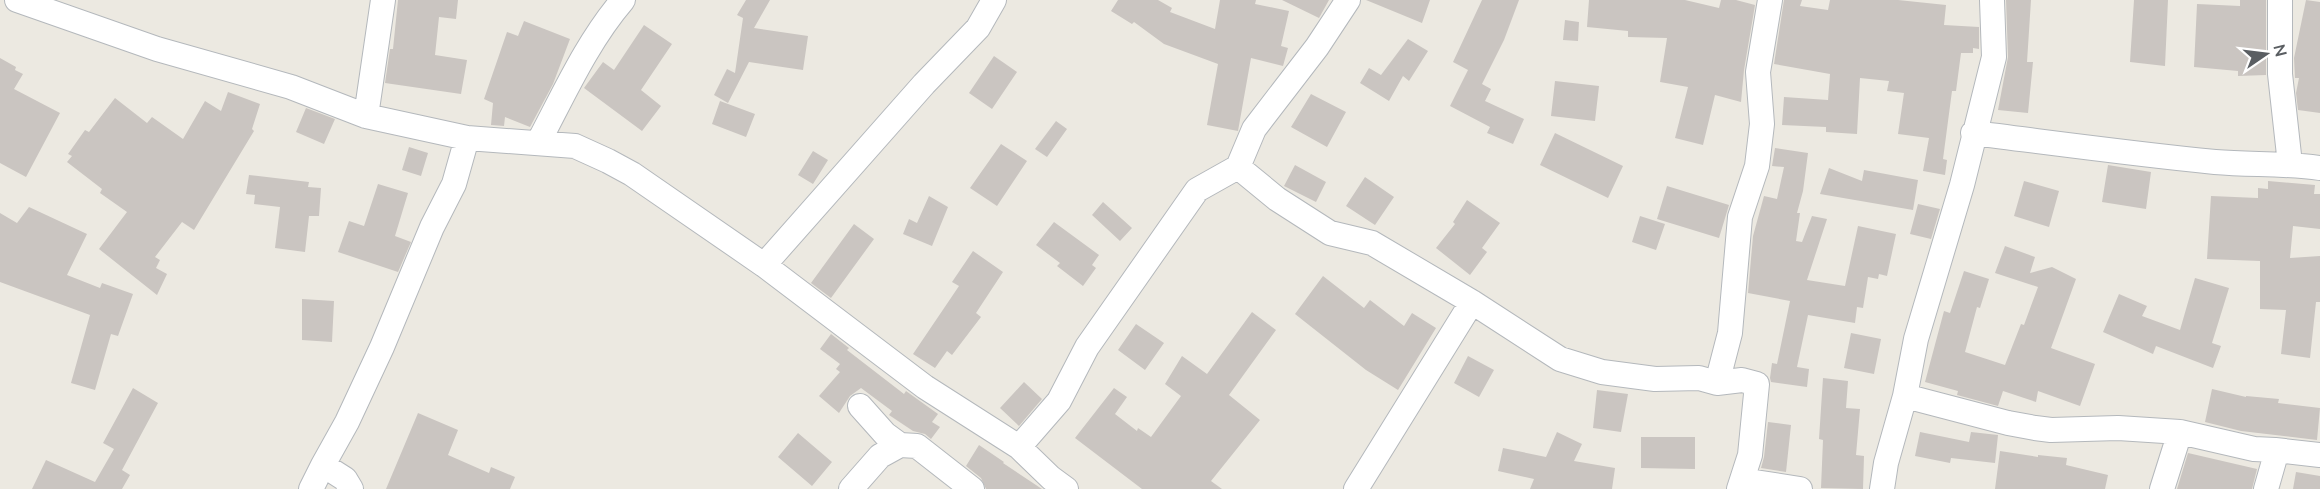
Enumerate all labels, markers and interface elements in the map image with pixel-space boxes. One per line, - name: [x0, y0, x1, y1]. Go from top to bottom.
- north arrow: [2236, 24, 2296, 84]
- text: N: [2267, 42, 2292, 59]

